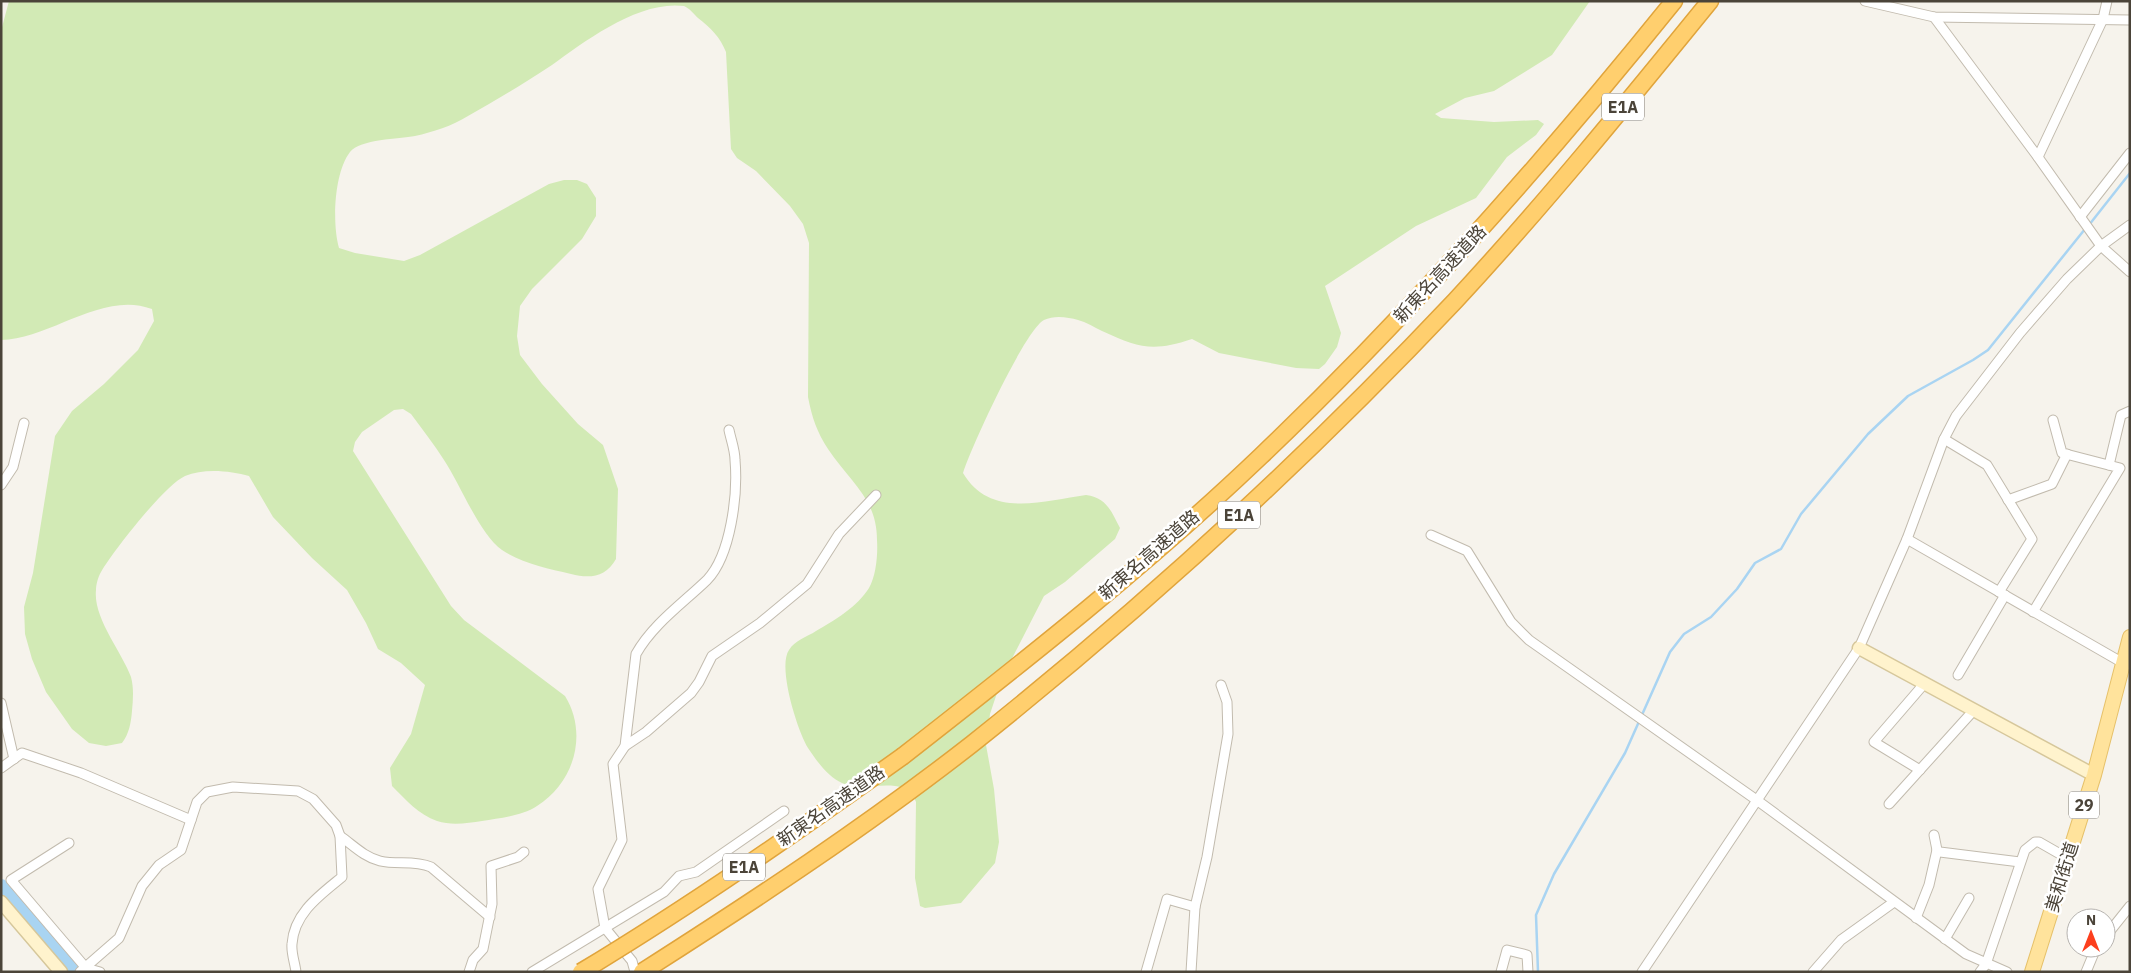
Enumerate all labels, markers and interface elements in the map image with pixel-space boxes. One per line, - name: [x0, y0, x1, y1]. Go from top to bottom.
- road number: E1A: [1602, 94, 1644, 120]
- street label: 新東名高速道路: [1388, 220, 1491, 328]
- road number: E1A: [1218, 502, 1260, 528]
- street label: 新東名高速道路: [1094, 505, 1204, 605]
- street label: 新東名高速道路: [773, 760, 889, 851]
- road number: 29: [2069, 792, 2099, 818]
- street label: 美和街道: [2040, 839, 2083, 915]
- road number: E1A: [723, 854, 765, 880]
- north arrow: [2066, 908, 2116, 958]
- text: N: [2086, 911, 2096, 929]

